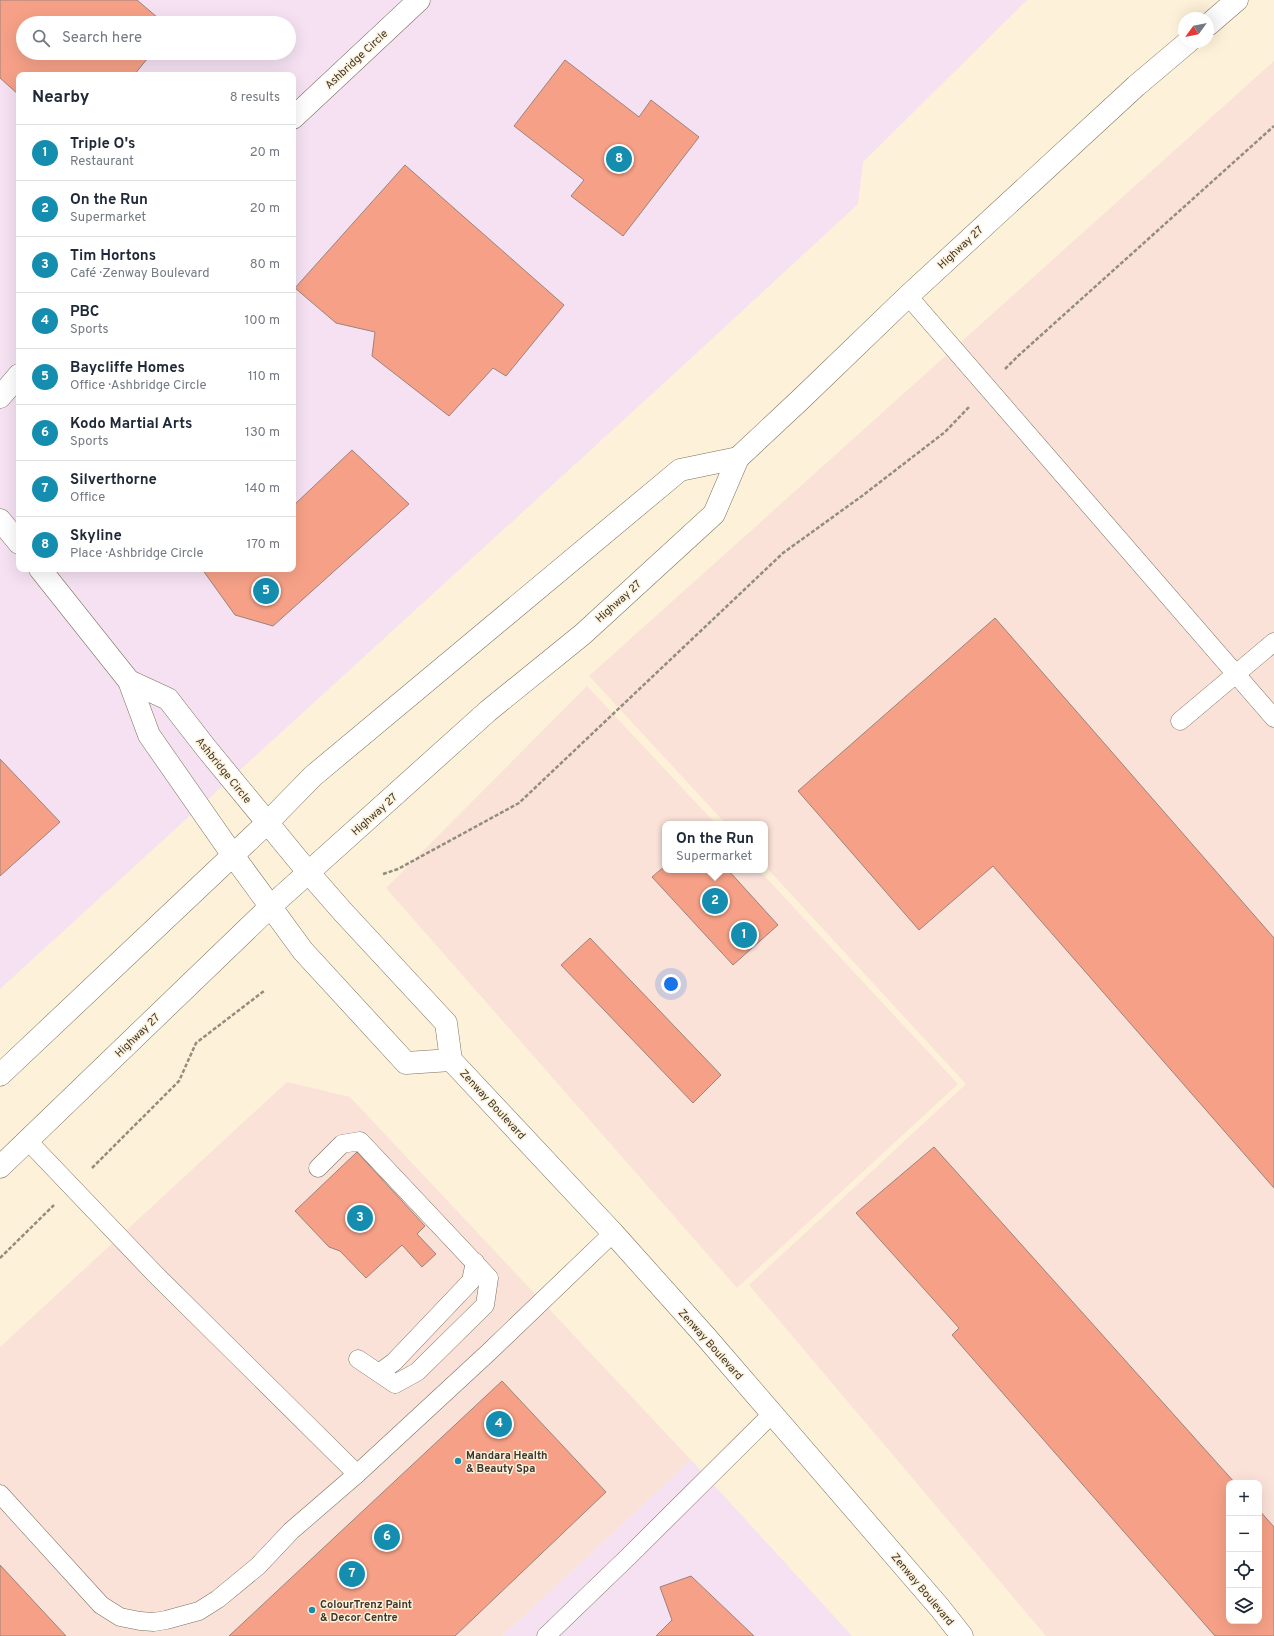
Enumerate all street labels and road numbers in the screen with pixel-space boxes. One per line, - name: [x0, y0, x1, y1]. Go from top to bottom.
- street label: Ashbridge Circle: [322, 27, 391, 92]
- street label: Highway 27: [935, 223, 987, 272]
- street label: Highway 27: [593, 577, 645, 626]
- street label: Ashbridge Circle: [192, 735, 254, 807]
- street label: Highway 27: [349, 790, 401, 839]
- street label: Highway 27: [112, 1011, 163, 1061]
- street label: Zenway Boulevard: [456, 1067, 528, 1143]
- street label: Zenway Boulevard: [675, 1306, 746, 1383]
- street label: Zenway Boulevard: [888, 1550, 957, 1629]

